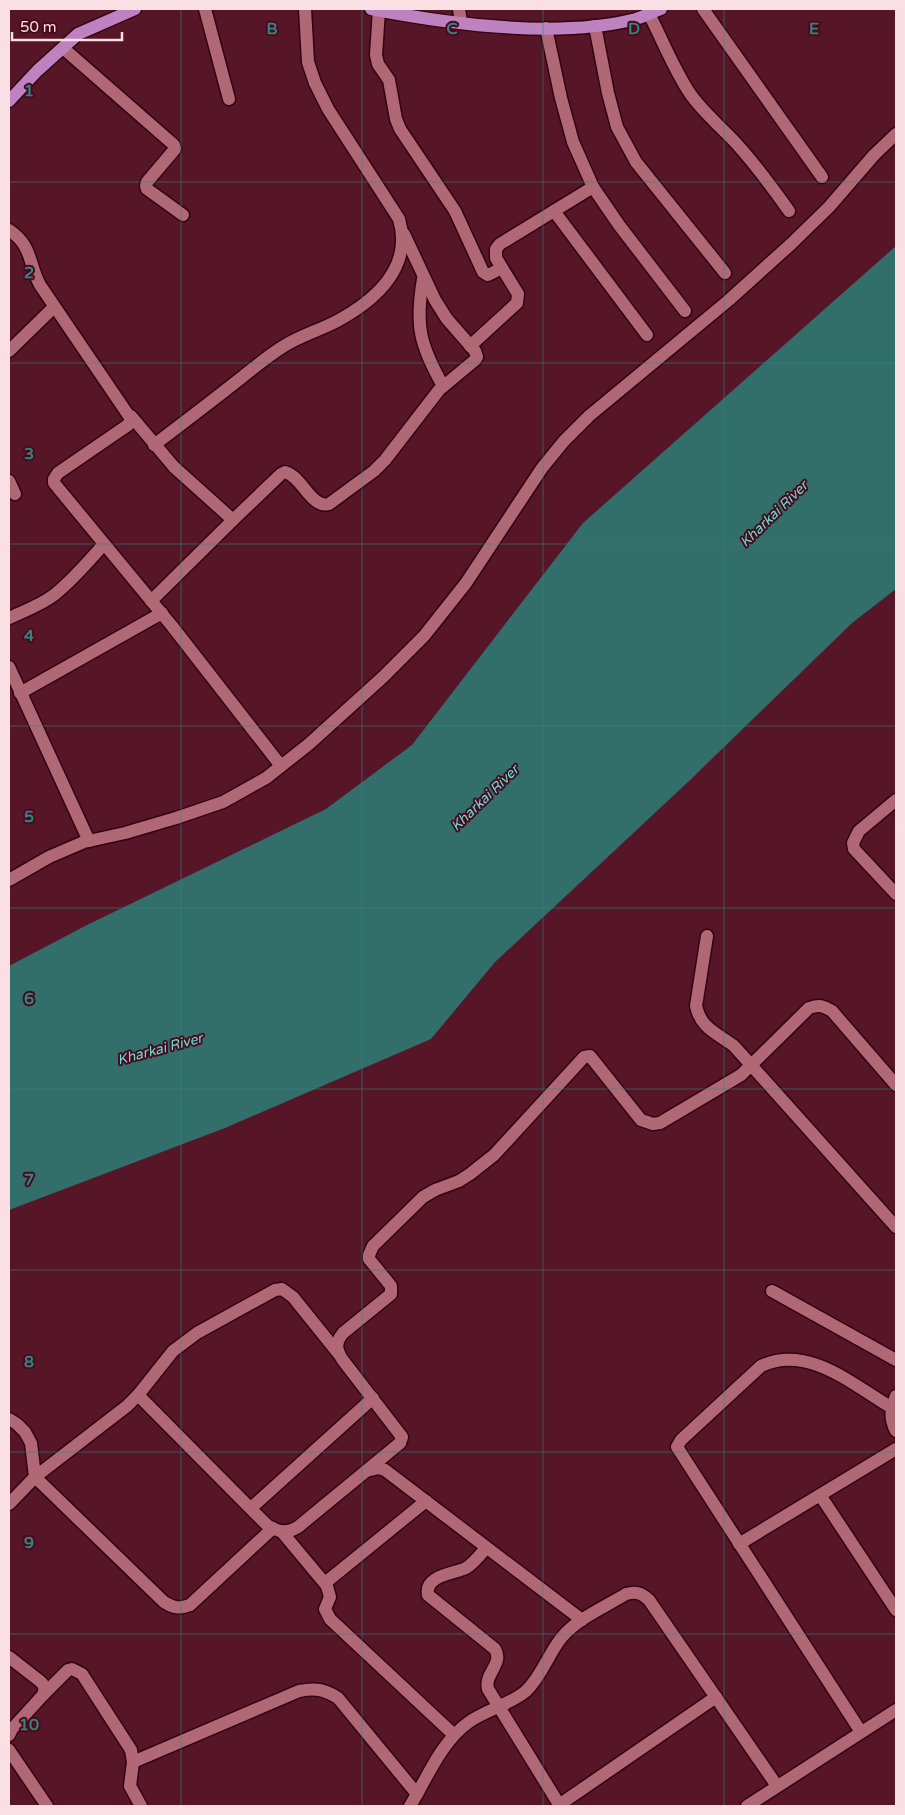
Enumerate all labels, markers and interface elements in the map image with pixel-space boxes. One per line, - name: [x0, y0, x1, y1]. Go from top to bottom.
- scale bar: [12, 10, 122, 42]
- text: 50 m: [20, 18, 57, 36]
- text: B: [266, 19, 278, 39]
- text: C: [446, 19, 458, 39]
- text: D: [628, 19, 640, 39]
- text: E: [809, 19, 819, 39]
- text: 1: [24, 81, 34, 101]
- text: 2: [24, 263, 34, 283]
- text: 3: [24, 444, 34, 464]
- water label: Kharkai River: [737, 476, 813, 551]
- text: 4: [24, 626, 34, 646]
- water label: Kharkai River: [448, 760, 524, 835]
- text: 5: [24, 807, 34, 827]
- text: 6: [24, 989, 34, 1009]
- water label: Kharkai River: [115, 1029, 206, 1069]
- text: 7: [24, 1170, 34, 1190]
- text: 8: [24, 1352, 34, 1372]
- text: 9: [24, 1533, 34, 1553]
- text: 10: [19, 1715, 39, 1735]

